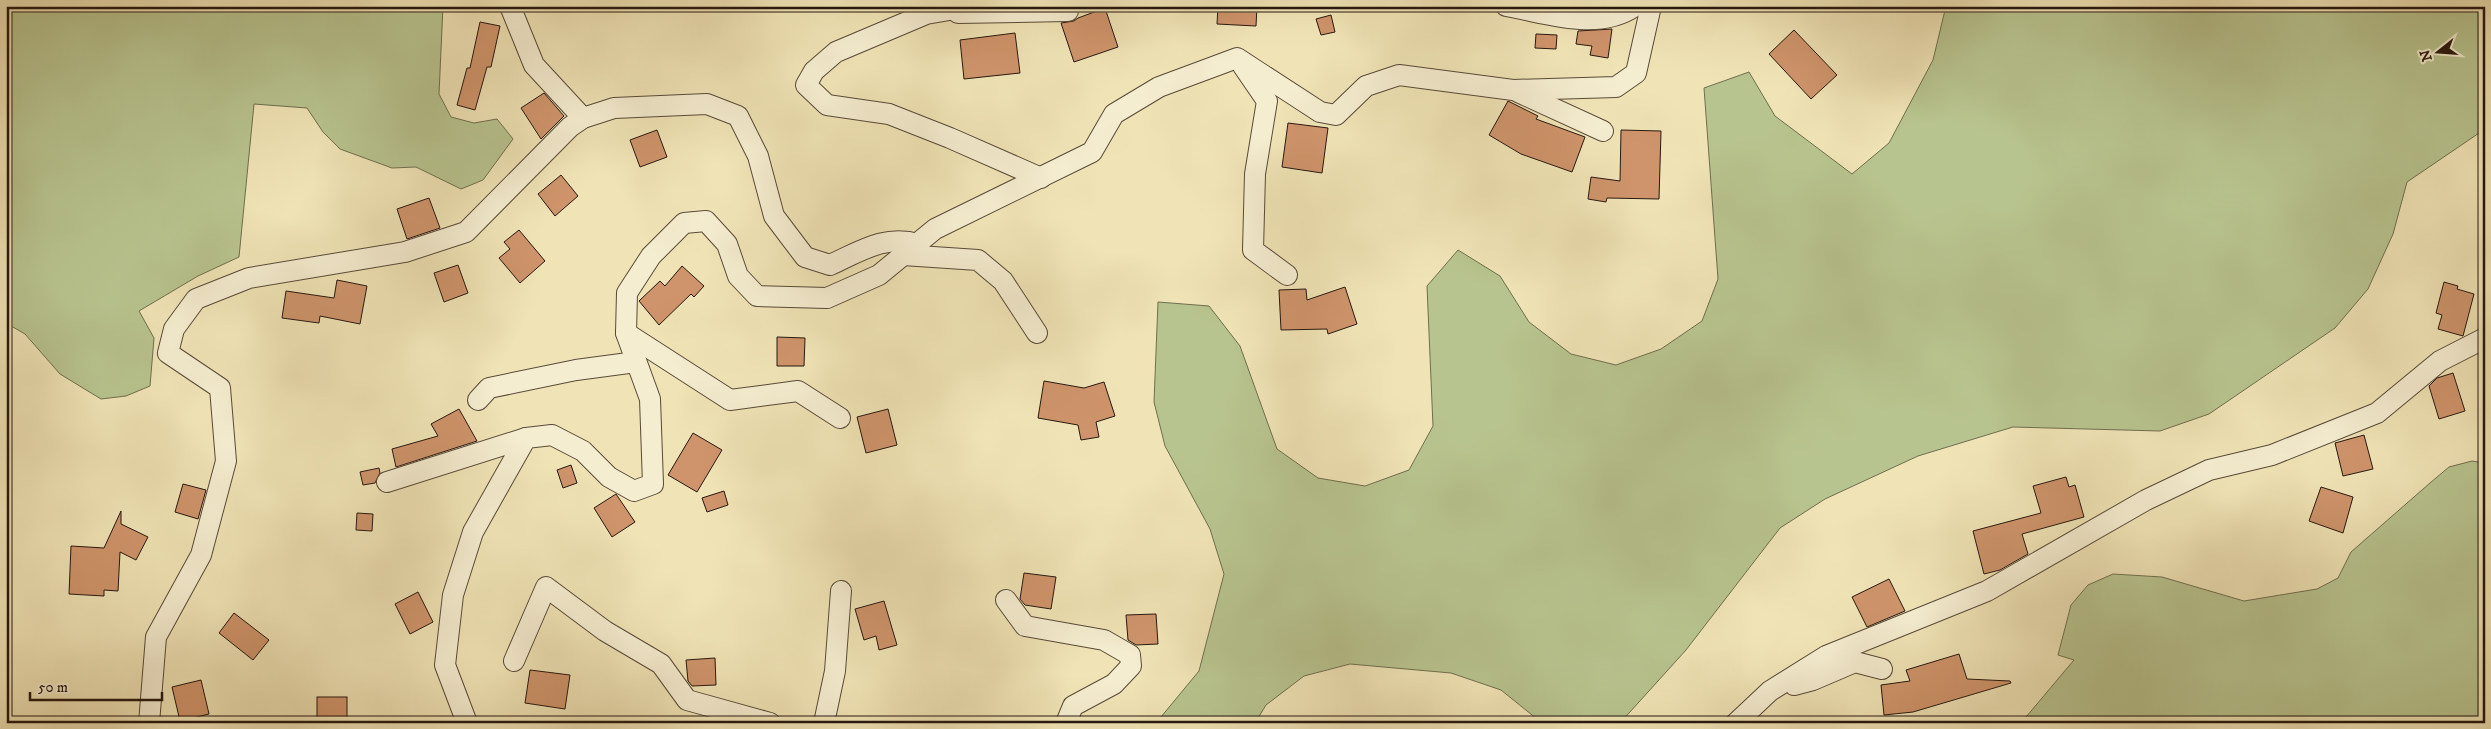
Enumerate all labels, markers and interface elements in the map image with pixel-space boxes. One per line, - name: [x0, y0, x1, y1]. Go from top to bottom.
- north arrow: [2414, 28, 2464, 78]
- text: N: [2416, 47, 2437, 64]
- scale bar: [30, 669, 162, 701]
- text: 50 m: [38, 678, 68, 697]

